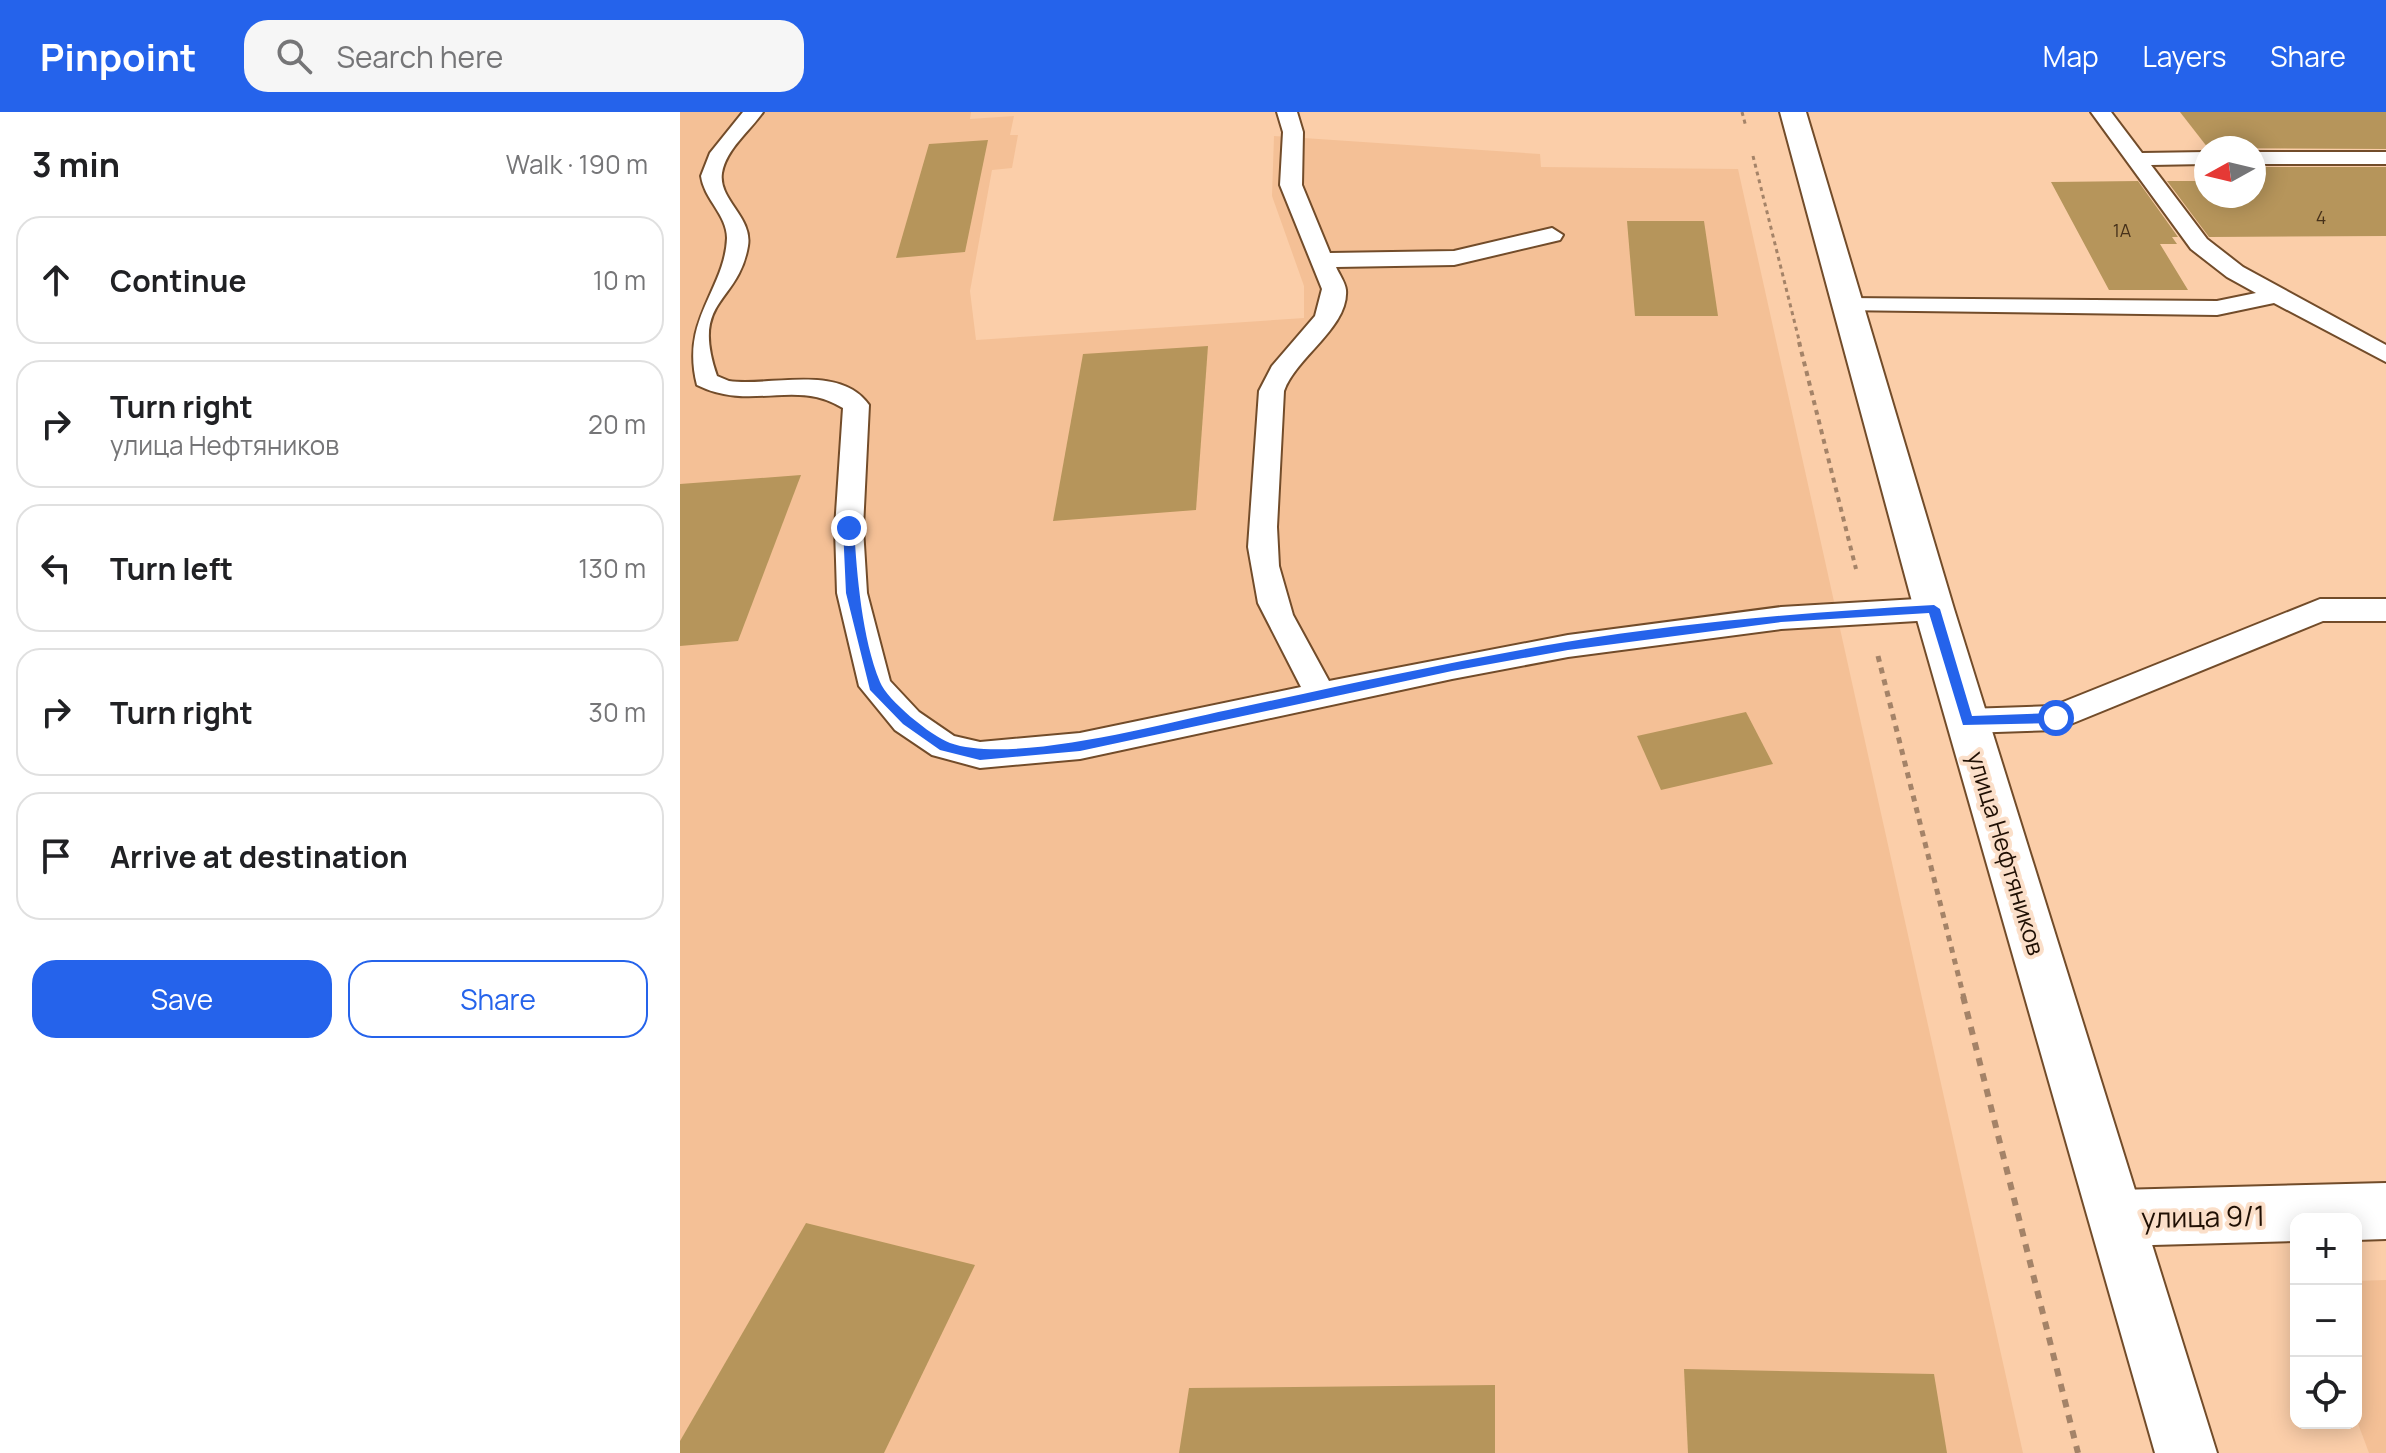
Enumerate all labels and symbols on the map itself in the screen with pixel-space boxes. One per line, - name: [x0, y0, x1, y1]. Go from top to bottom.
- north arrow: [2194, 136, 2266, 208]
- house number: 4: [2316, 205, 2326, 229]
- house number: 1А: [2113, 218, 2132, 242]
- route end: [831, 510, 867, 546]
- route start: [2038, 700, 2074, 736]
- street label: улица Нефтяников: [1960, 747, 2054, 959]
- street label: улица 9/1: [2141, 1196, 2265, 1236]

